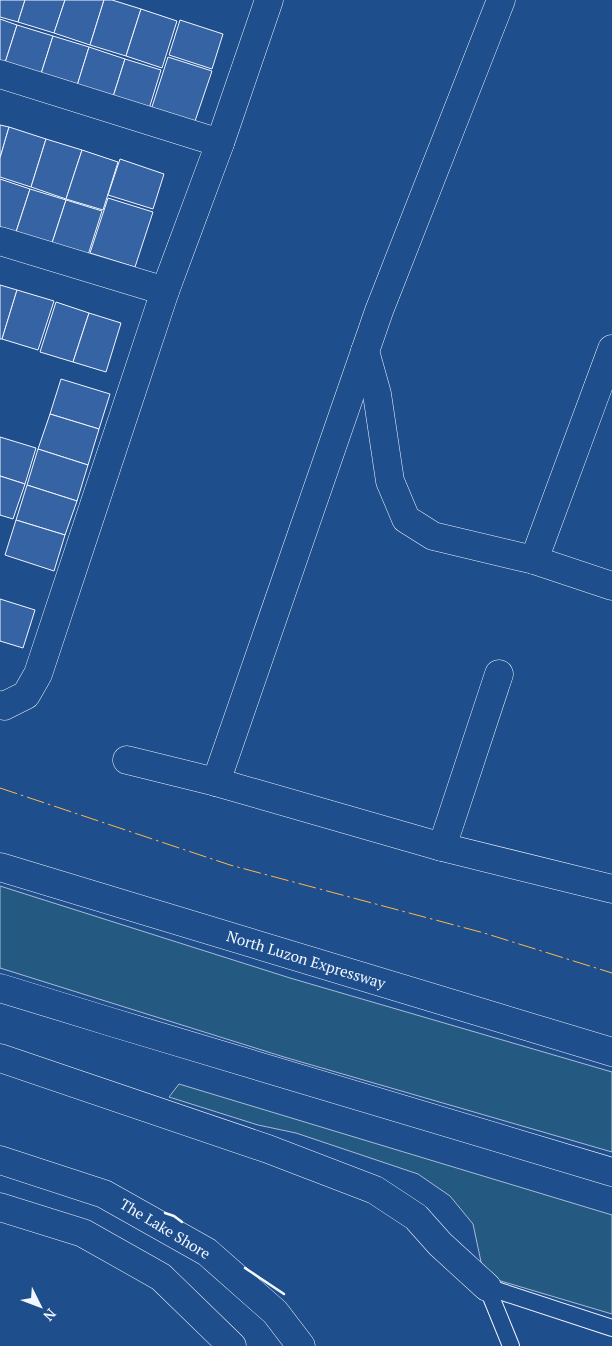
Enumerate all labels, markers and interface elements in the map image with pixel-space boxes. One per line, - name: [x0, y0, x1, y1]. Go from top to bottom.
- street label: North Luzon Expressway: [224, 925, 389, 993]
- street label: The Lake Shore: [117, 1193, 215, 1263]
- north arrow: [15, 1281, 65, 1331]
- text: N: [39, 1305, 61, 1326]

